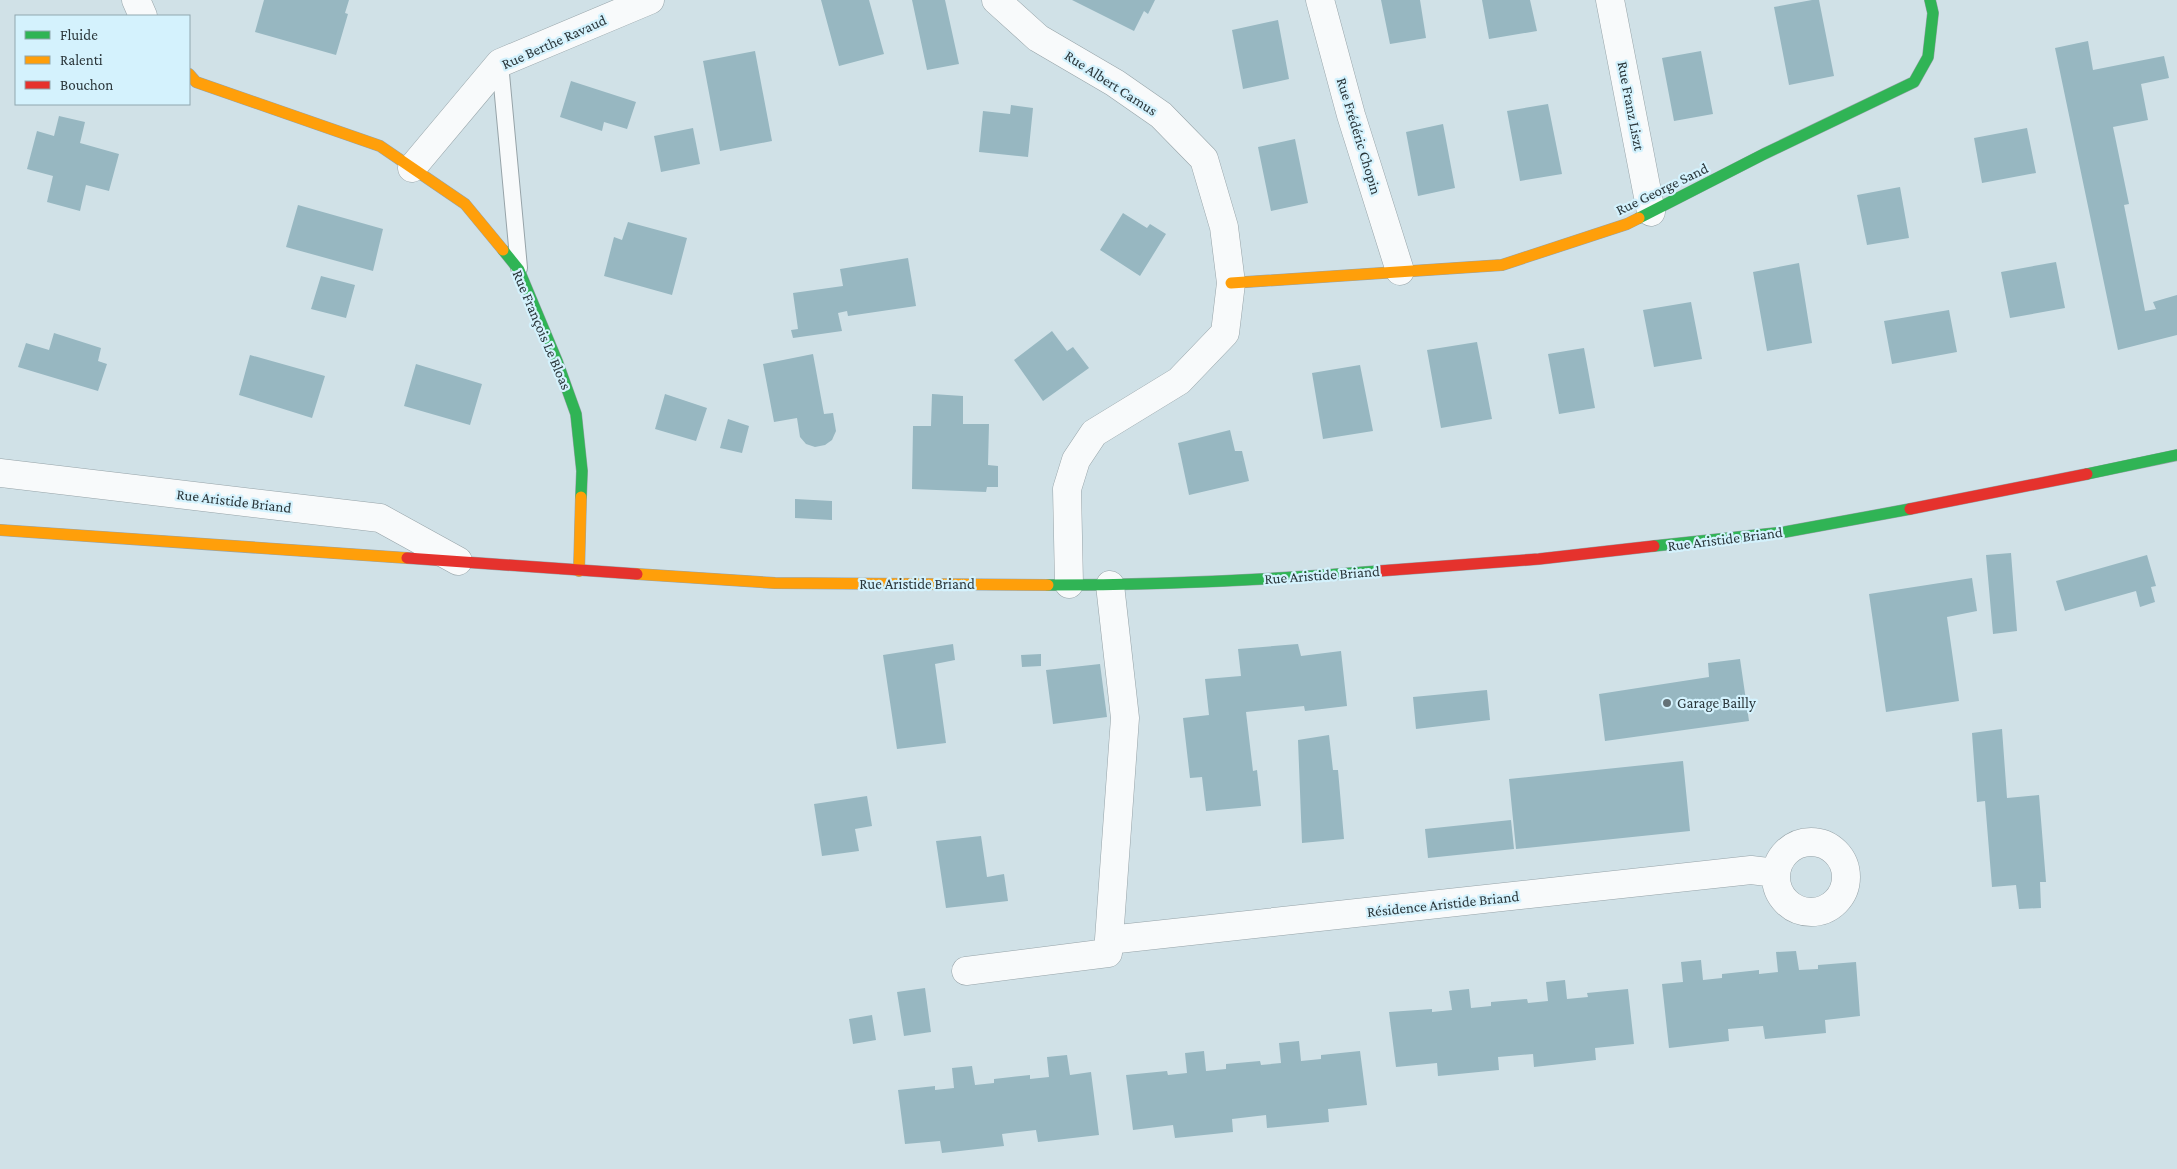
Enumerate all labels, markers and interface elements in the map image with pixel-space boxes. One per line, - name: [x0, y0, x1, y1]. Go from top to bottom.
- street label: Rue Berthe Ravaud: [499, 12, 609, 72]
- legend: [15, 15, 190, 105]
- text: Fluide: [60, 27, 98, 43]
- street label: Rue Albert Camus: [1062, 47, 1160, 119]
- text: Ralenti: [60, 52, 103, 68]
- street label: Rue Franz Liszt: [1614, 60, 1648, 153]
- street label: Rue Frédéric Chopin: [1333, 76, 1384, 197]
- text: Bouchon: [60, 77, 113, 93]
- street label: Rue George Sand: [1613, 160, 1711, 219]
- street label: Rue François Le Bloas: [509, 268, 574, 393]
- street label: Rue Aristide Briand: [176, 486, 292, 516]
- street label: Rue Aristide Briand: [1667, 524, 1783, 554]
- street label: Rue Aristide Briand: [1264, 563, 1380, 587]
- street label: Rue Aristide Briand: [859, 576, 975, 592]
- place label: Garage Bailly: [1677, 695, 1756, 712]
- marker: Garage Bailly: [1661, 697, 1673, 709]
- street label: Résidence Aristide Briand: [1366, 888, 1520, 920]

